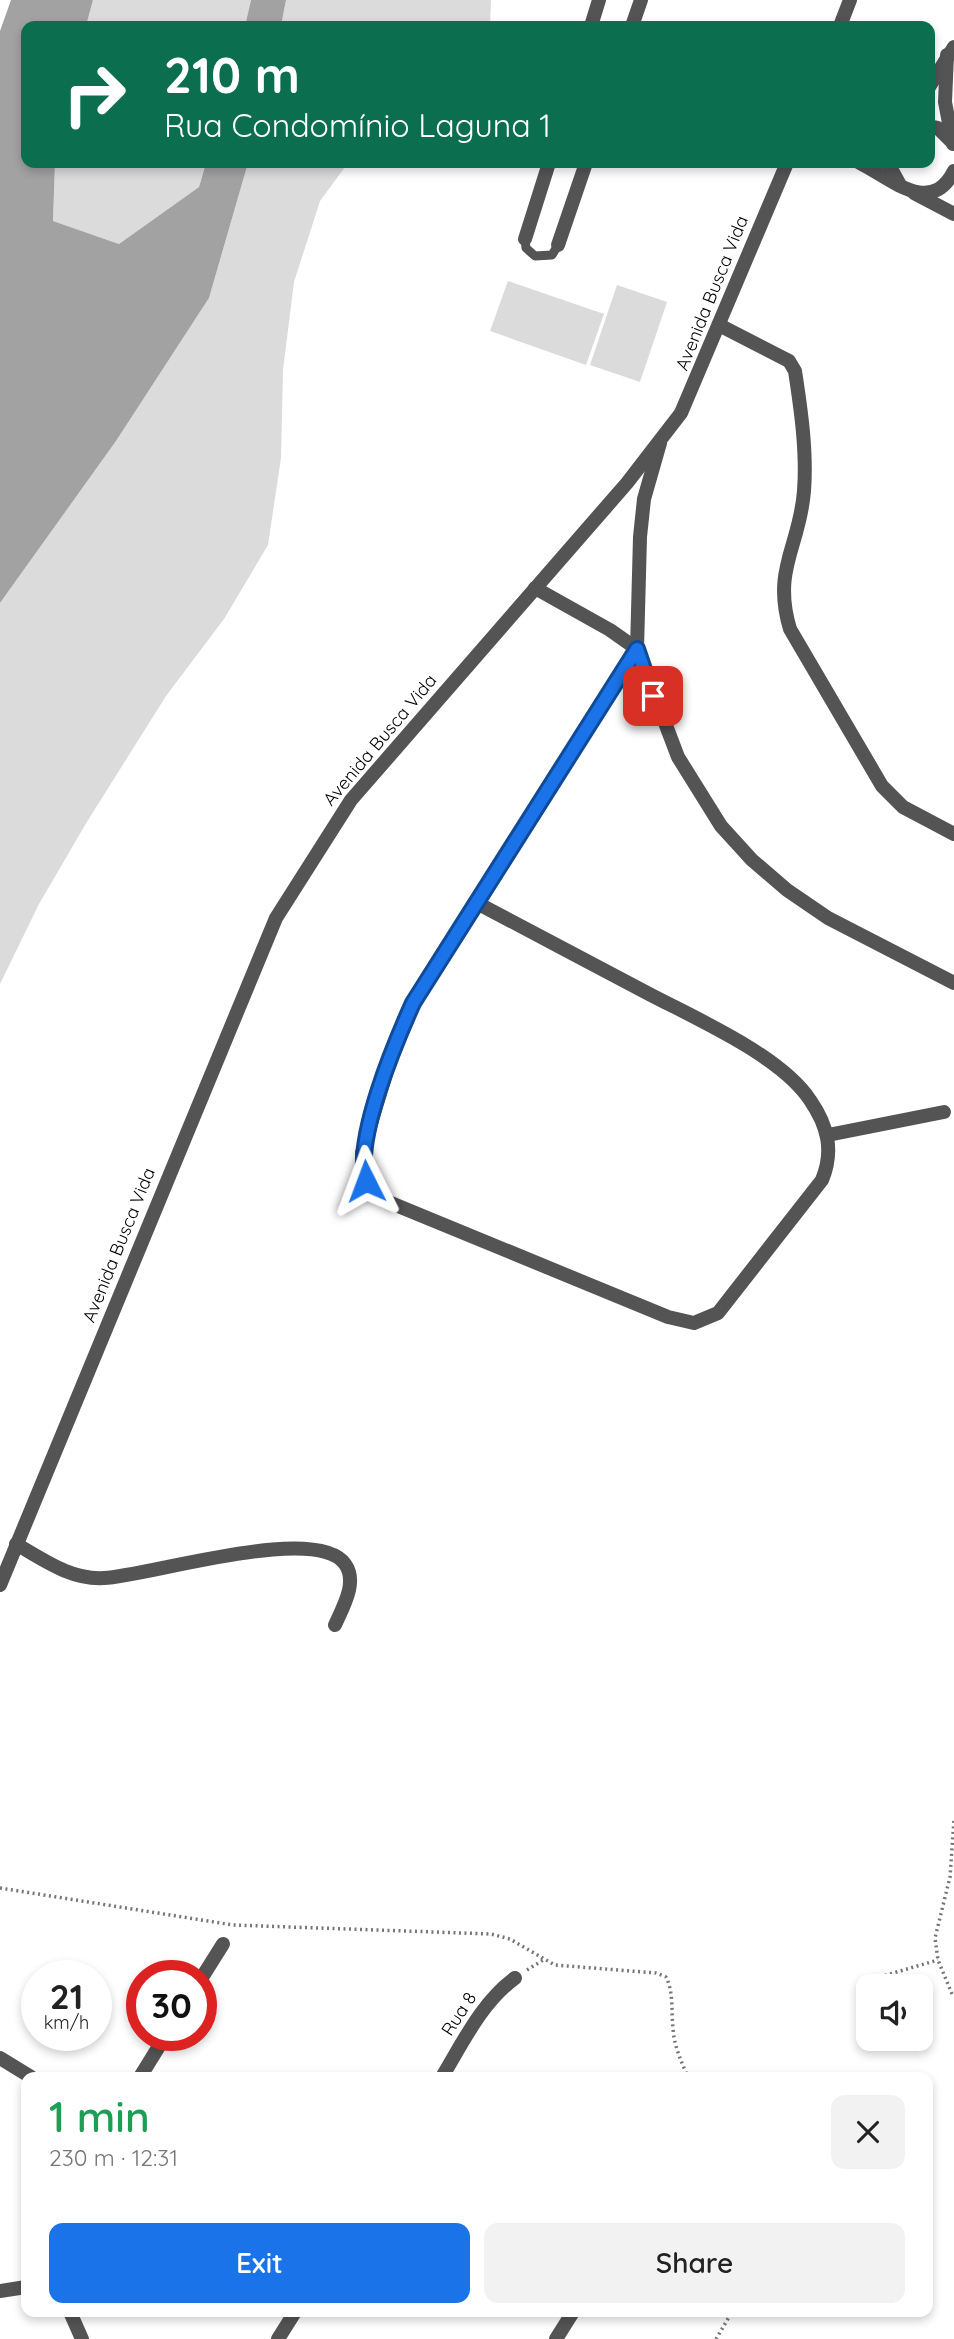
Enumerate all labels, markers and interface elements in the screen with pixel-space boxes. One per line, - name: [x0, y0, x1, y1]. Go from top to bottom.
- text: 210 m: [164, 44, 300, 105]
- icon: right: [49, 49, 140, 140]
- text: Rua Condomínio Laguna 1: [164, 105, 551, 145]
- street label: Avenida Busca Vida: [670, 212, 753, 374]
- pin: [623, 666, 683, 726]
- street label: Avenida Busca Vida: [318, 669, 441, 810]
- icon: arrive: [634, 677, 672, 715]
- position arrow: [329, 1144, 403, 1218]
- street label: Avenida Busca Vida: [77, 1164, 160, 1326]
- speed limit sign: 30: [126, 1960, 217, 2051]
- text: 21: [50, 1974, 83, 2018]
- map controls: [856, 1974, 933, 2051]
- button: sound: [856, 1974, 933, 2051]
- street label: Rua 8: [436, 1987, 481, 2040]
- text: km/h: [44, 2011, 89, 2034]
- text: 1 min: [49, 2090, 150, 2143]
- button: close: [831, 2095, 905, 2169]
- text: 230 m · 12:31: [49, 2143, 178, 2172]
- button: Exit: [49, 2223, 470, 2303]
- button: Share: [484, 2223, 905, 2303]

